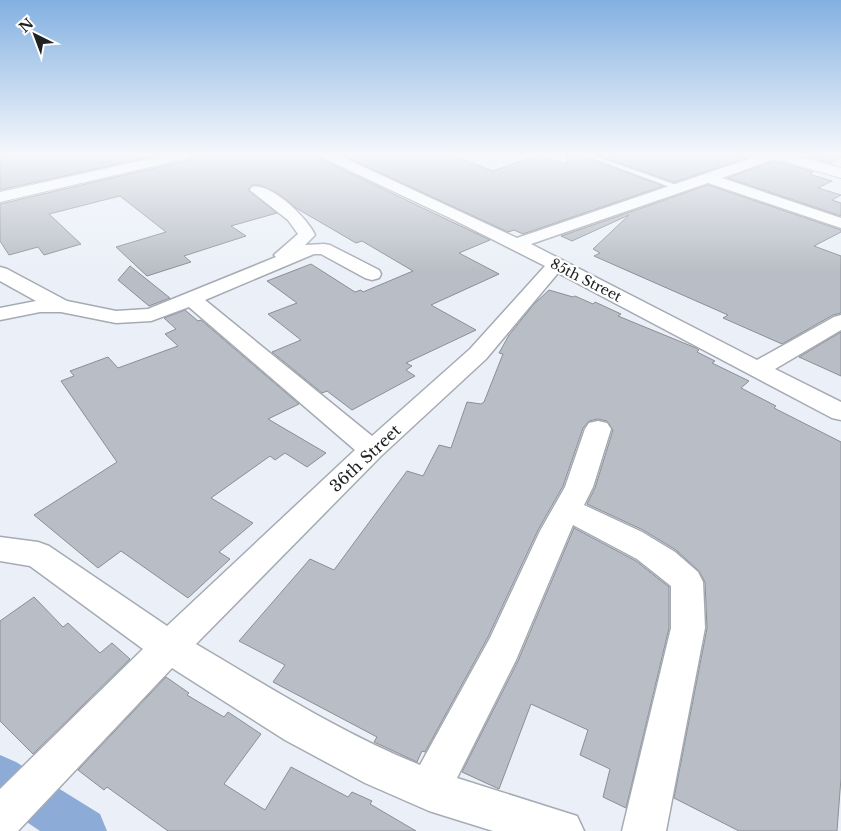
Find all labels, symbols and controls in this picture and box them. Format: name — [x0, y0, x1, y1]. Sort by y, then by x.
north arrow — [10, 10, 60, 60]
text: N — [15, 14, 37, 36]
street label: 85th Street — [547, 254, 625, 306]
street label: 36th Street — [325, 420, 405, 496]

